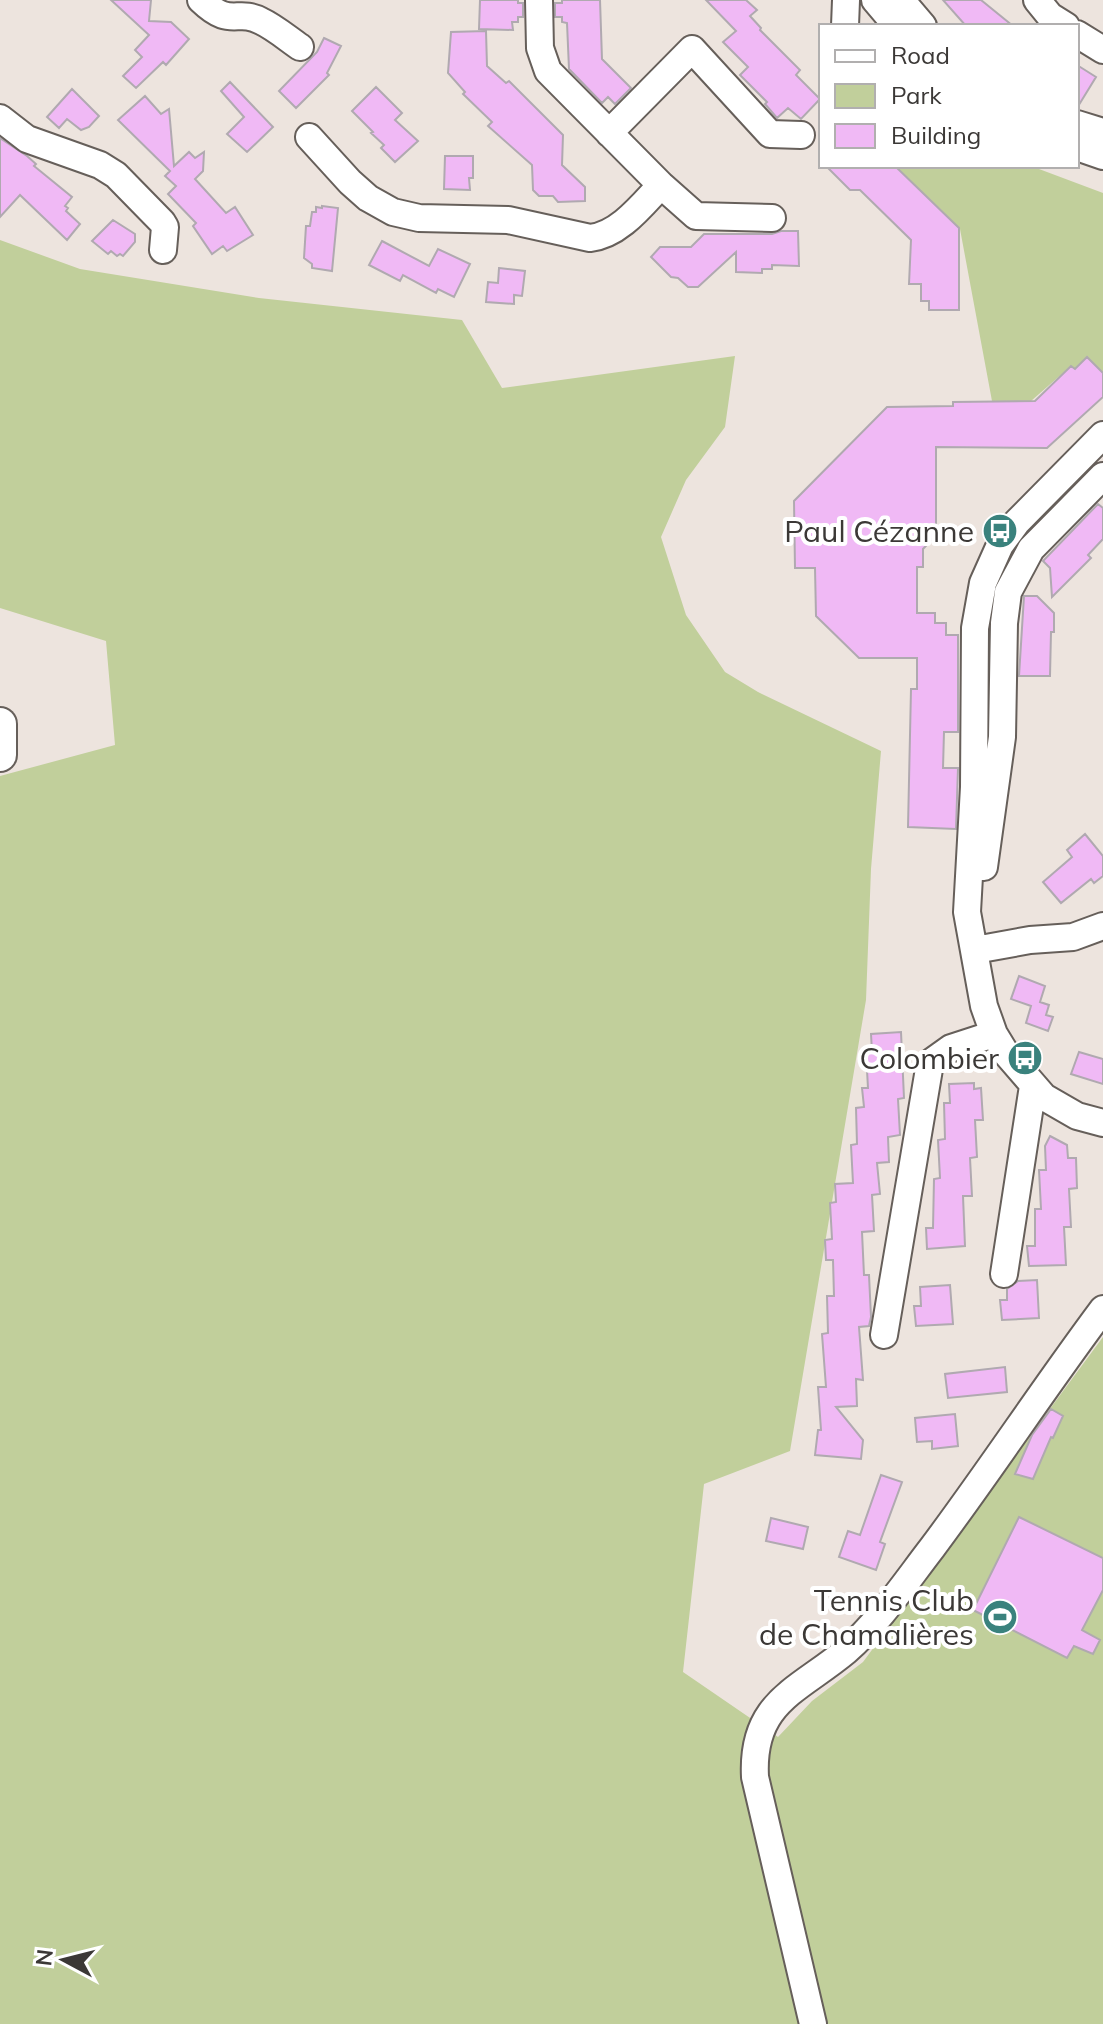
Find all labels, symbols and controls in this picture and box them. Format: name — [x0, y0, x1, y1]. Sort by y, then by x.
legend — [819, 24, 1079, 168]
text: Road — [891, 40, 950, 70]
text: Park — [891, 80, 942, 110]
text: Building — [891, 120, 981, 150]
place label: Paul Cézanne — [784, 512, 974, 550]
bus stop icon: Paul Cézanne — [981, 512, 1019, 550]
place label: Colombier — [859, 1039, 999, 1077]
bus stop icon: Colombier — [1006, 1039, 1044, 1077]
place label: Tennis Club de Chamalières — [759, 1581, 974, 1653]
sports icon: Tennis Club de Chamalières — [981, 1598, 1019, 1636]
north arrow — [24, 1920, 104, 2000]
text: N — [29, 1948, 59, 1968]

